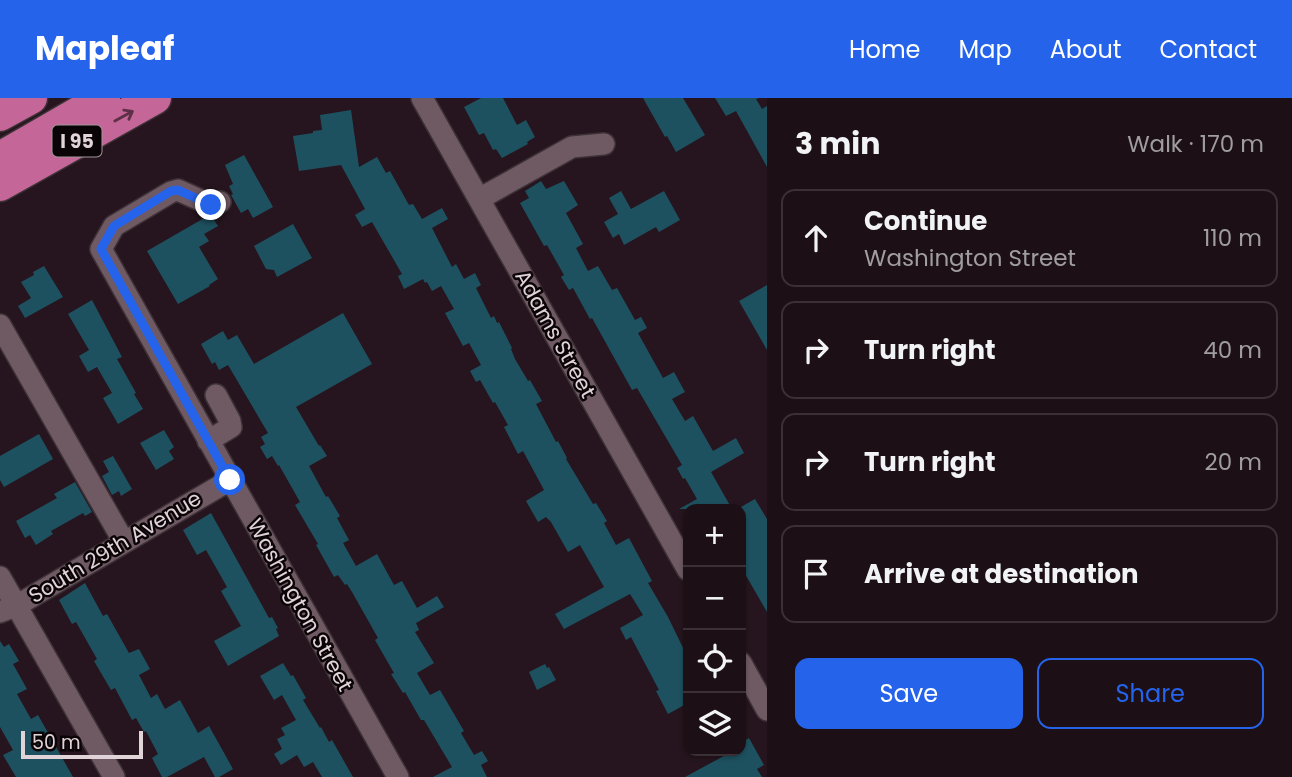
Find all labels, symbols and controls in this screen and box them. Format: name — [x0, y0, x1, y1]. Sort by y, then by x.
text: Mapleaf — [35, 25, 174, 72]
text: Home — [849, 33, 921, 66]
text: Map — [959, 33, 1012, 66]
text: About — [1050, 33, 1121, 66]
text: Contact — [1159, 33, 1257, 66]
one-way arrow — [113, 109, 133, 123]
text: 3 min — [795, 122, 880, 165]
road number: I 95 — [52, 126, 102, 156]
text: Walk · 170 m — [1127, 128, 1264, 160]
route end — [195, 189, 226, 220]
text: Continue — [864, 203, 987, 239]
icon: ahead — [797, 219, 835, 257]
text: 110 m — [1203, 222, 1262, 254]
text: Washington Street — [864, 242, 1076, 274]
street label: Adams Street — [508, 265, 603, 403]
icon: right — [797, 331, 835, 369]
text: Turn right — [864, 332, 996, 368]
text: 40 m — [1203, 334, 1262, 366]
icon: right — [797, 443, 835, 481]
text: Turn right — [864, 444, 996, 480]
text: 20 m — [1204, 446, 1262, 478]
route start — [214, 464, 245, 495]
street label: South 29th Avenue — [23, 483, 207, 610]
map controls — [683, 504, 746, 756]
button: + — [683, 504, 746, 567]
street label: Washington Street — [241, 513, 360, 696]
icon: arrive — [797, 555, 835, 593]
text: Arrive at destination — [864, 556, 1139, 592]
button: − — [683, 567, 746, 630]
button: locate — [683, 630, 746, 693]
button: Save — [795, 658, 1023, 729]
button: Share — [1037, 658, 1264, 729]
button: layers — [683, 693, 746, 756]
scale bar — [21, 728, 144, 760]
text: 50 m — [32, 729, 81, 756]

